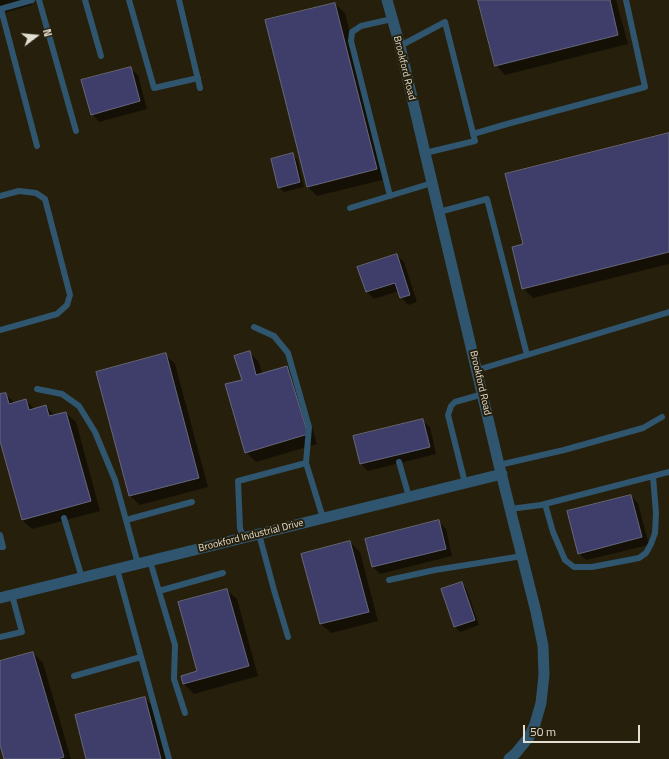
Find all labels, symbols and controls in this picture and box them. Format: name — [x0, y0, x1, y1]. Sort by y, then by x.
north arrow — [16, 16, 56, 56]
text: N — [39, 27, 56, 39]
street label: Brookford Road — [390, 35, 418, 101]
street label: Brookford Road — [467, 350, 493, 416]
street label: Brookford Industrial Drive — [197, 517, 305, 555]
scale bar — [525, 717, 642, 743]
text: 50 m — [530, 722, 556, 741]

